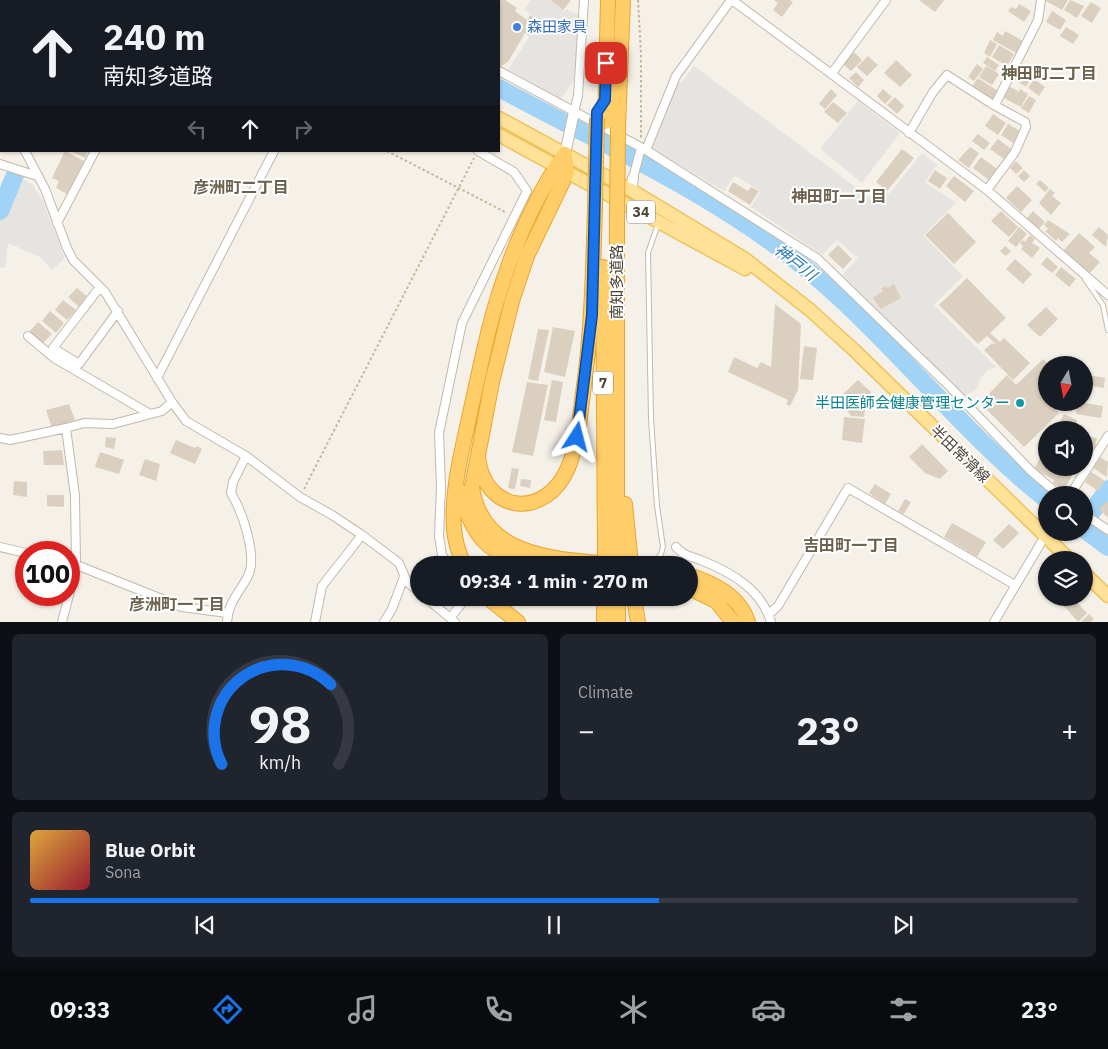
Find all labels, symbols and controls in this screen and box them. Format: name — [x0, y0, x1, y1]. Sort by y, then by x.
text: 240 m — [103, 14, 206, 60]
place label: 森田家具 — [527, 17, 587, 36]
icon: ahead — [20, 20, 85, 85]
marker: 森田家具 — [511, 21, 523, 33]
pin — [585, 42, 627, 84]
icon: arrive — [592, 49, 620, 77]
text: 南知多道路 — [103, 61, 213, 90]
district label: 神田町二丁目 — [1001, 63, 1097, 83]
icon: left — [183, 115, 211, 143]
icon: ahead — [236, 115, 264, 143]
icon: right — [289, 115, 317, 143]
district label: 彦洲町二丁目 — [193, 177, 289, 197]
district label: 神田町一丁目 — [791, 186, 887, 206]
road number: 34 — [627, 200, 655, 223]
water label: 神戸川 — [771, 239, 823, 286]
street label: 南知多道路 — [607, 244, 626, 320]
north arrow — [1038, 356, 1092, 411]
map controls — [1038, 356, 1093, 606]
road number: 7 — [593, 372, 613, 394]
place label: 半田医師会健康管理センター — [815, 393, 1010, 412]
marker: 半田医師会健康管理センター — [1014, 397, 1026, 409]
position arrow — [550, 410, 602, 462]
street label: 半田常滑線 — [927, 421, 994, 487]
button: sound — [1038, 421, 1093, 476]
button: search — [1038, 486, 1093, 541]
district label: 吉田町一丁目 — [803, 535, 899, 555]
speed limit sign: 100 — [15, 541, 80, 606]
button: layers — [1038, 551, 1093, 606]
text: 09:34 · 1 min · 270 m — [460, 569, 648, 593]
district label: 彦洲町一丁目 — [129, 594, 225, 614]
text: Climate — [578, 682, 633, 702]
text: 98 — [249, 690, 311, 757]
text: 23° — [796, 706, 860, 755]
text: − — [578, 712, 595, 749]
text: + — [1061, 712, 1078, 749]
text: km/h — [259, 751, 301, 774]
text: Blue Orbit — [105, 838, 195, 862]
text: Sona — [105, 862, 141, 882]
icon: previous — [191, 911, 219, 939]
icon: pause — [540, 911, 568, 939]
icon: next — [889, 911, 917, 939]
icon: directions — [210, 992, 245, 1027]
icon: music — [345, 992, 380, 1027]
icon: phone — [481, 992, 516, 1027]
icon: climate — [616, 992, 651, 1027]
icon: car — [751, 992, 786, 1027]
icon: filters — [886, 992, 921, 1027]
text: 09:33 — [50, 995, 110, 1024]
text: 23° — [1021, 995, 1058, 1024]

